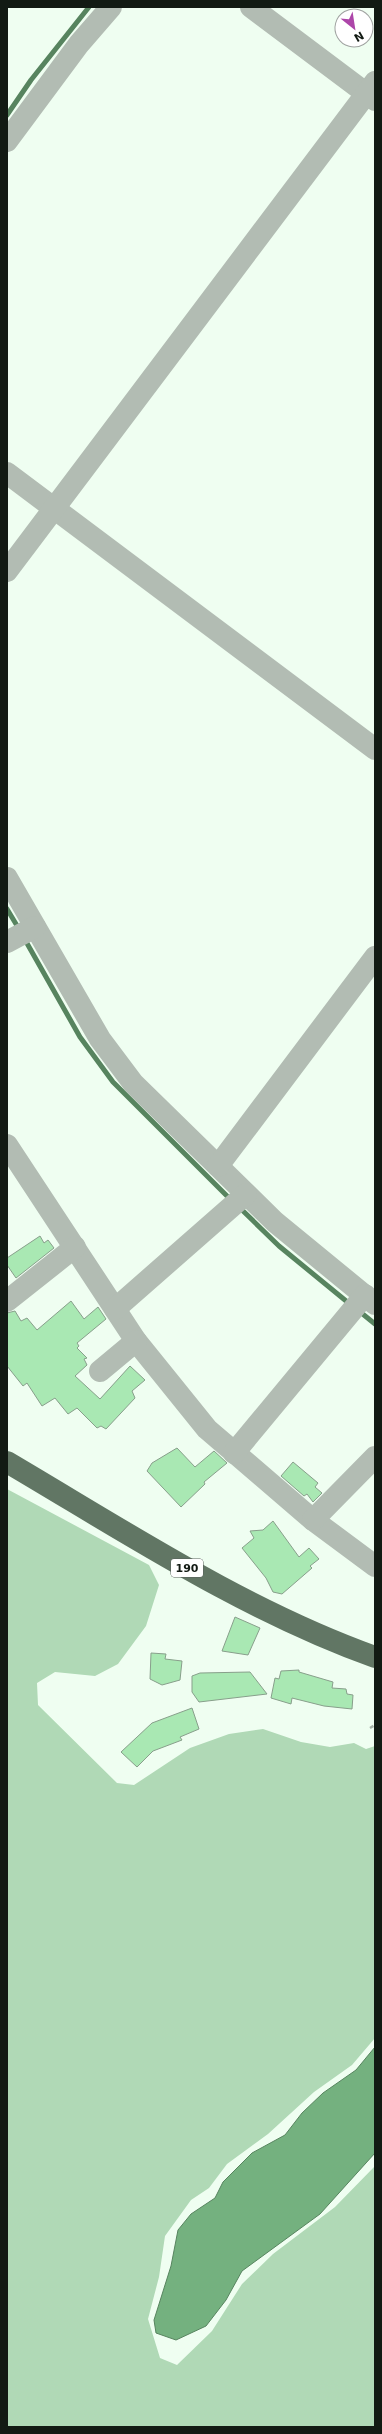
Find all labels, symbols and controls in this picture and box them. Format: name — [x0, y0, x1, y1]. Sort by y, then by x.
north arrow — [334, 8, 374, 48]
text: N — [352, 28, 366, 44]
road number: 190 — [171, 1559, 203, 1577]

